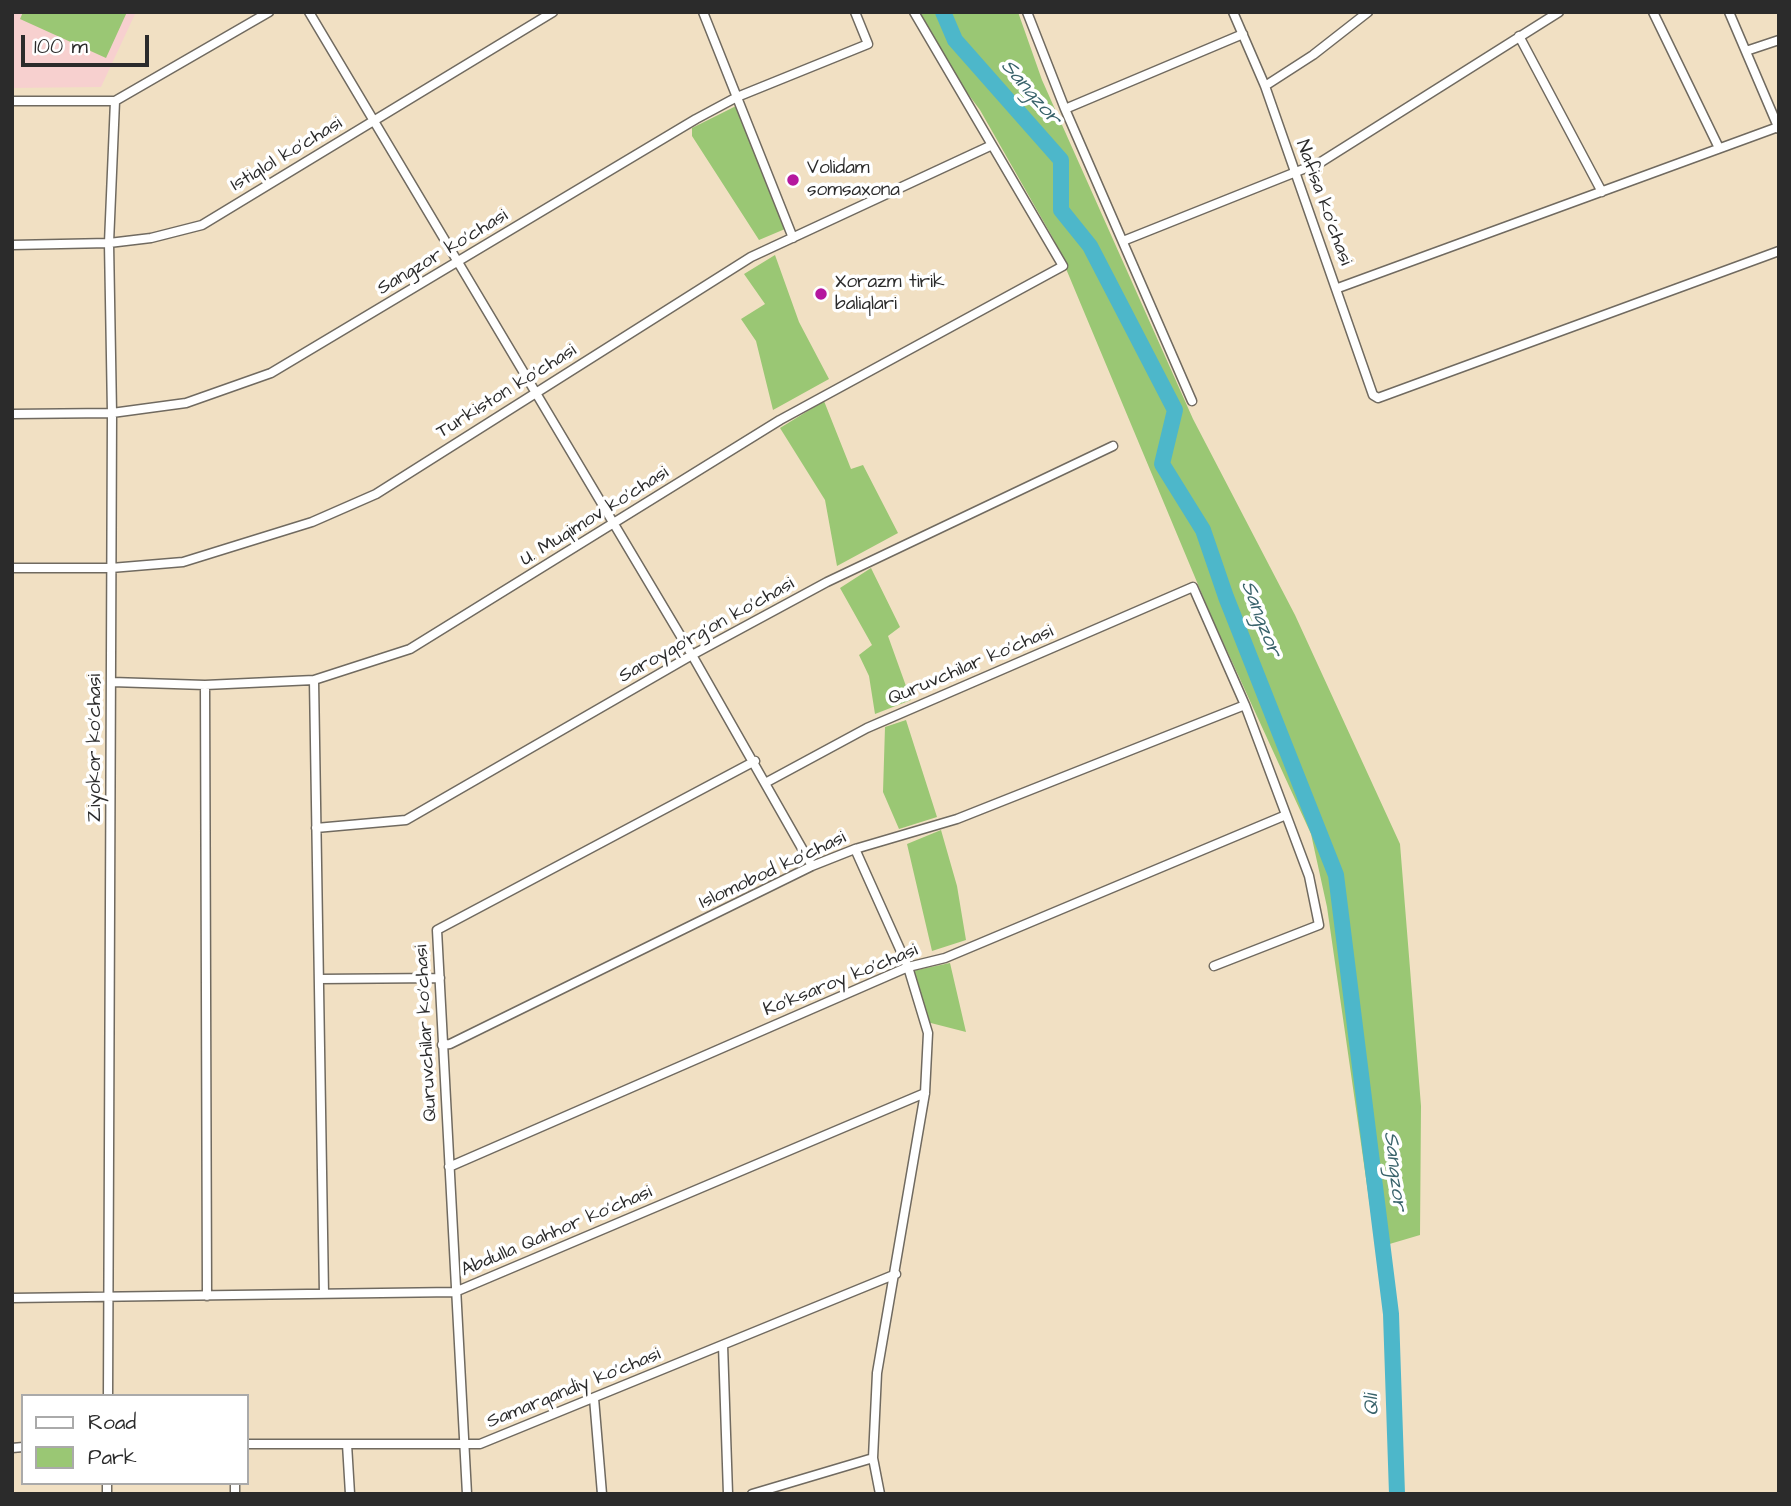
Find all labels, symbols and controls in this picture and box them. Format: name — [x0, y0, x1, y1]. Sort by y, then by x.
scale bar — [24, 21, 152, 65]
text: 100 m — [34, 32, 88, 61]
water label: Sangzor — [994, 55, 1066, 131]
street label: Istiqlol ko'chasi — [227, 113, 347, 197]
street label: Nafisa ko'chasi — [1290, 137, 1356, 269]
place label: Volidam somsaxona — [807, 158, 900, 202]
marker: Volidam somsaxona — [785, 172, 801, 188]
street label: Sangzor ko'chasi — [374, 205, 512, 301]
place label: Xorazm tirik baliqlari — [835, 272, 945, 316]
marker: Xorazm tirik baliqlari — [813, 286, 829, 302]
street label: Turkiston ko'chasi — [433, 340, 581, 444]
street label: U. Muqimov ko'chasi — [517, 462, 673, 572]
street label: Saroyqo'rg'on ko'chasi — [615, 573, 799, 689]
water label: Sangzor — [1234, 577, 1286, 661]
street label: Quruvchilar ko'chasi — [885, 621, 1057, 711]
street label: Ziyokor ko'chasi — [85, 674, 107, 822]
street label: Islomobod ko'chasi — [696, 827, 850, 915]
street label: Ko'ksaroy ko'chasi — [761, 940, 921, 1022]
street label: Quruvchilar ko'chasi — [411, 944, 443, 1122]
water label: Sangzor — [1377, 1130, 1411, 1212]
street label: Abdulla Qahhor ko'chasi — [458, 1181, 656, 1283]
street label: Samarqandiy ko'chasi — [484, 1344, 664, 1434]
legend — [21, 1394, 248, 1485]
water label: Qli — [1360, 1394, 1386, 1416]
text: Road — [88, 1408, 136, 1437]
text: Park — [88, 1443, 137, 1472]

